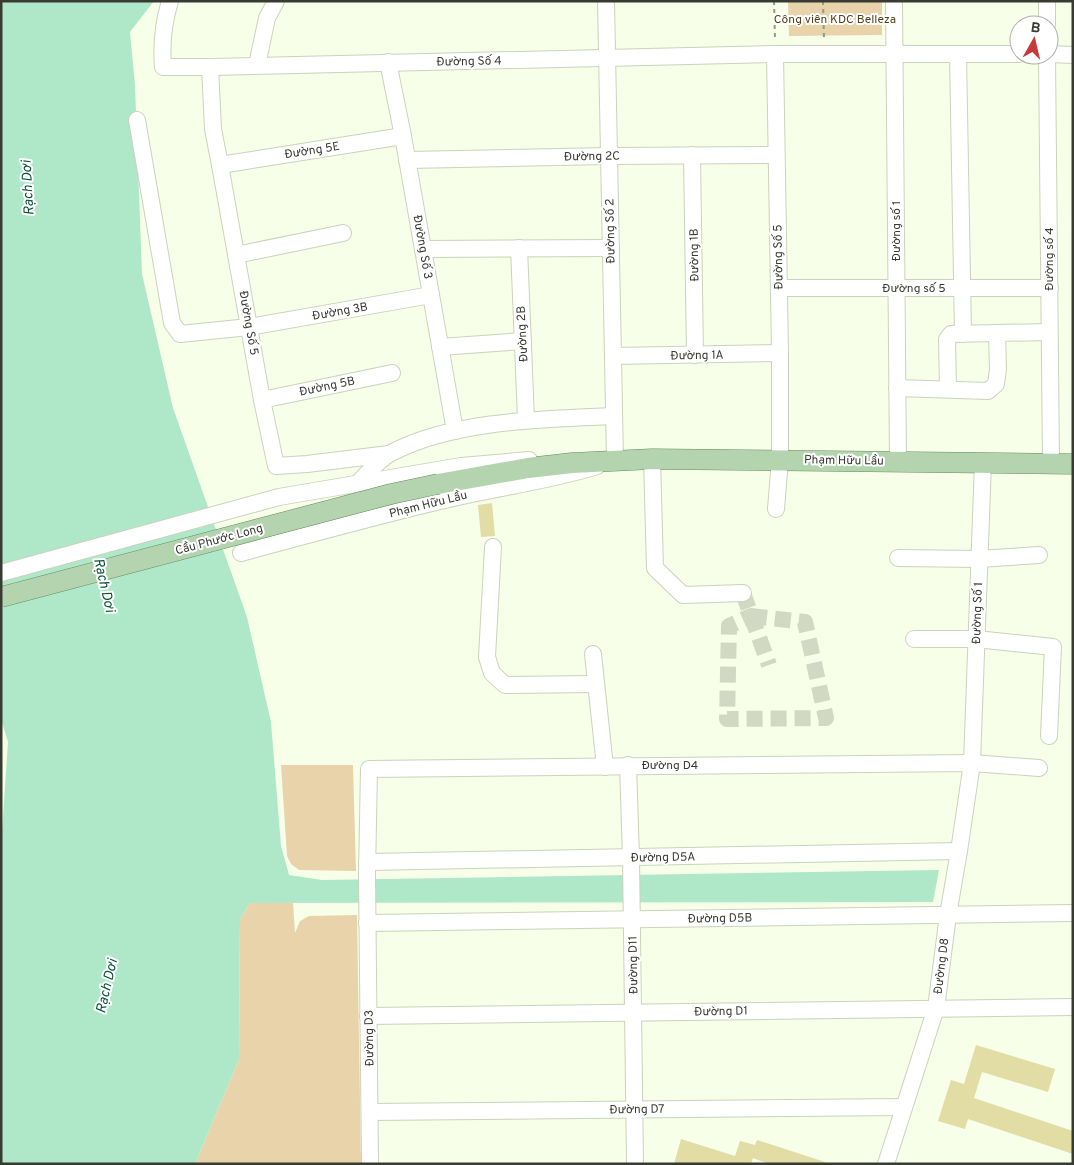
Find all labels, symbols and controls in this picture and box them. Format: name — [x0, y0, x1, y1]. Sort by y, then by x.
park label: Công viên KDC Belleza — [774, 12, 896, 28]
north arrow — [1009, 15, 1059, 65]
text: B — [1030, 20, 1042, 38]
street label: Đường Số 4 — [436, 53, 502, 71]
street label: Đường 5E — [283, 139, 341, 163]
street label: Đường 2C — [564, 149, 620, 165]
water label: Rạch Dơi — [18, 158, 38, 216]
street label: Đường Số 2 — [602, 198, 620, 264]
street label: Đường số 1 — [889, 201, 905, 261]
street label: Đường Số 3 — [408, 214, 436, 281]
street label: Đường Số 5 — [770, 224, 788, 290]
street label: Đường số 4 — [1042, 227, 1058, 291]
street label: Đường 1B — [687, 228, 703, 282]
street label: Đường số 5 — [882, 281, 946, 297]
street label: Đường Số 5 — [234, 290, 262, 357]
street label: Đường 3B — [311, 299, 369, 325]
street label: Đường 2B — [514, 305, 532, 362]
street label: Đường 1A — [670, 348, 724, 364]
street label: Đường 5B — [298, 373, 357, 401]
street label: Phạm Hữu Lầu — [804, 452, 884, 470]
street label: Phạm Hữu Lầu — [388, 488, 469, 522]
street label: Cầu Phước Long — [174, 521, 265, 559]
water label: Rạch Dơi — [89, 557, 118, 616]
street label: Đường Số 1 — [969, 582, 987, 644]
street label: Đường D4 — [642, 758, 698, 774]
street label: Đường D5A — [631, 849, 695, 867]
street label: Đường D5B — [688, 910, 753, 928]
street label: Đường D11 — [625, 936, 643, 994]
street label: Đường D8 — [931, 937, 953, 995]
water label: Rạch Dơi — [93, 956, 122, 1015]
street label: Đường D1 — [694, 1004, 748, 1020]
street label: Đường D3 — [362, 1010, 378, 1066]
street label: Đường D7 — [609, 1102, 665, 1118]

